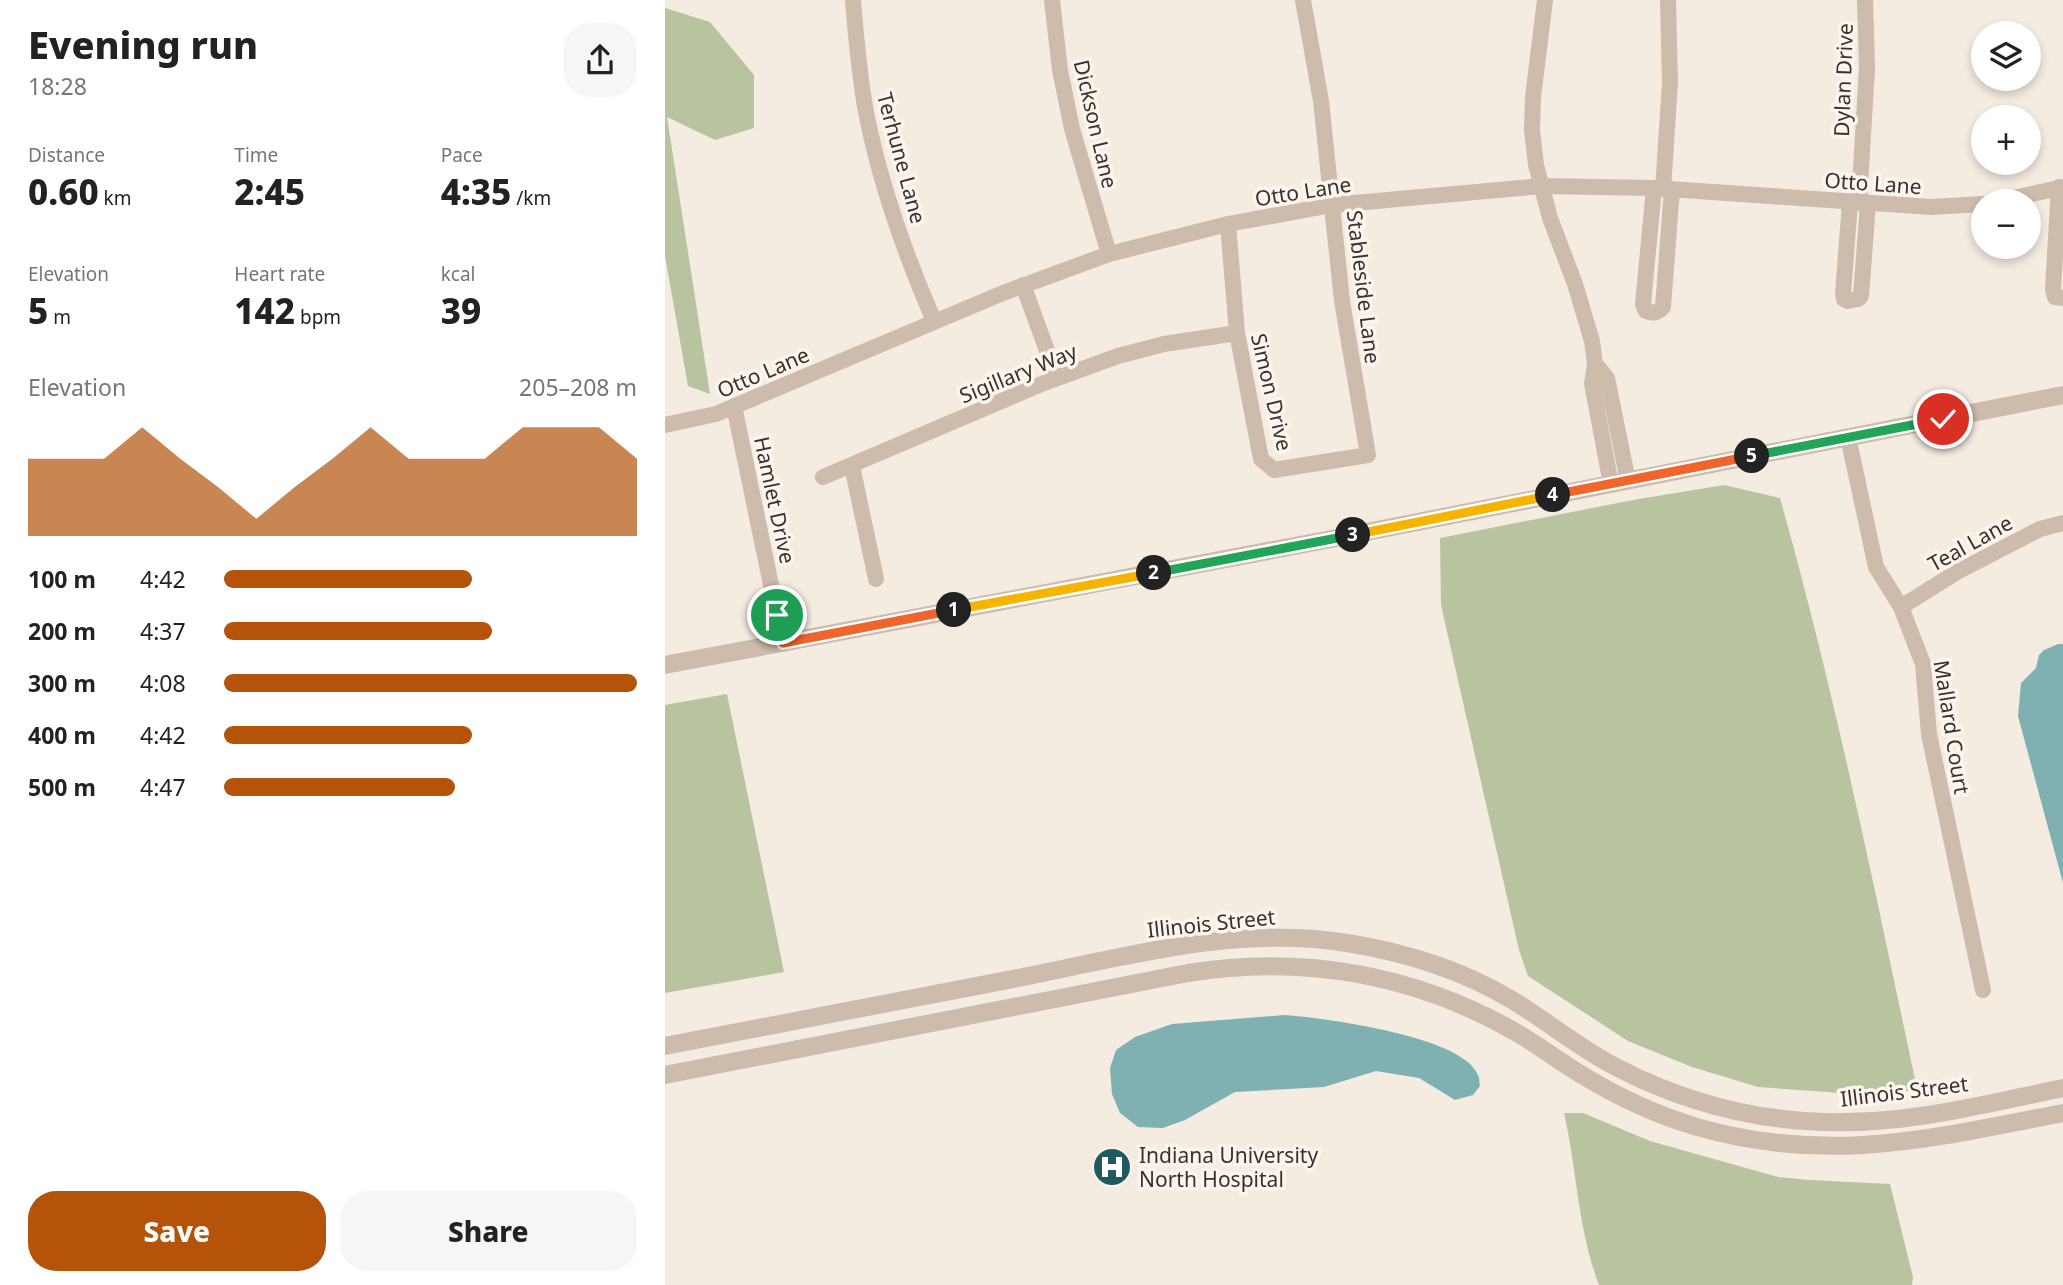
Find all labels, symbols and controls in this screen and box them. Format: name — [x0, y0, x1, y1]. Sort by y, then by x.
text: Evening run — [28, 18, 258, 70]
map controls — [1971, 21, 2041, 259]
button: layers — [1971, 21, 2041, 91]
button: share — [563, 23, 637, 97]
street label: Dylan Drive — [1827, 23, 1859, 137]
street label: Dickson Lane — [1068, 57, 1124, 191]
text: 18:28 — [28, 70, 87, 102]
street label: Terhune Lane — [871, 89, 933, 227]
button: + — [1971, 105, 2041, 175]
text: Distance — [28, 142, 105, 168]
text: Time — [234, 142, 278, 168]
text: Pace — [441, 142, 483, 168]
street label: Otto Lane — [1823, 166, 1923, 200]
text: 0.60 — [28, 168, 99, 215]
text: 2:45 — [234, 168, 305, 215]
text: 4:35 — [441, 168, 511, 215]
street label: Otto Lane — [1253, 170, 1353, 212]
text: km — [99, 185, 132, 211]
text: /km — [511, 185, 551, 211]
button: − — [1971, 189, 2041, 259]
street label: Stableside Lane — [1341, 209, 1387, 365]
text: Elevation — [28, 261, 109, 287]
text: Heart rate — [234, 261, 325, 287]
text: kcal — [441, 261, 475, 287]
text: 5 — [28, 287, 48, 334]
text: 142 — [234, 287, 295, 334]
text: 39 — [441, 287, 481, 334]
text: m — [48, 304, 71, 330]
text: bpm — [295, 304, 341, 330]
street label: Simon Drive — [1245, 331, 1299, 453]
street label: Sigillary Way — [955, 337, 1081, 409]
street label: Otto Lane — [713, 340, 813, 404]
text: Elevation — [28, 371, 126, 403]
text: 205–208 m — [519, 371, 637, 403]
pin — [1913, 389, 1973, 449]
icon: check — [1924, 400, 1962, 438]
street label: Hamlet Drive — [748, 434, 802, 566]
pin: 5 — [1735, 438, 1769, 474]
text: 5 — [1746, 442, 1757, 468]
pin: 4 — [1535, 477, 1571, 512]
text: 4 — [1547, 481, 1558, 507]
street label: Teal Lane — [1923, 508, 2017, 578]
pin: 3 — [1335, 518, 1371, 552]
text: 3 — [1347, 521, 1358, 547]
pin: 2 — [1137, 556, 1171, 590]
text: 2 — [1148, 559, 1159, 585]
text: 100 m — [28, 563, 96, 595]
text: 4:42 — [140, 563, 186, 595]
pin — [747, 585, 807, 645]
pin: 1 — [937, 592, 971, 628]
icon: arrive — [758, 596, 796, 634]
text: 1 — [948, 596, 959, 622]
text: 200 m — [28, 615, 96, 647]
text: 4:37 — [140, 615, 186, 647]
street label: Mallard Court — [1928, 658, 1976, 796]
text: 300 m — [28, 667, 96, 699]
text: 4:08 — [140, 667, 186, 699]
text: 400 m — [28, 719, 96, 751]
text: 4:42 — [140, 719, 186, 751]
text: 500 m — [28, 771, 96, 803]
text: 4:47 — [140, 771, 186, 803]
street label: Illinois Street — [1146, 902, 1277, 944]
street label: Illinois Street — [1838, 1069, 1970, 1113]
place label: Indiana University North Hospital — [1139, 1141, 1318, 1193]
hospital icon: Indiana University North Hospital — [1091, 1146, 1133, 1188]
button: Save — [28, 1191, 326, 1271]
button: Share — [340, 1191, 637, 1271]

